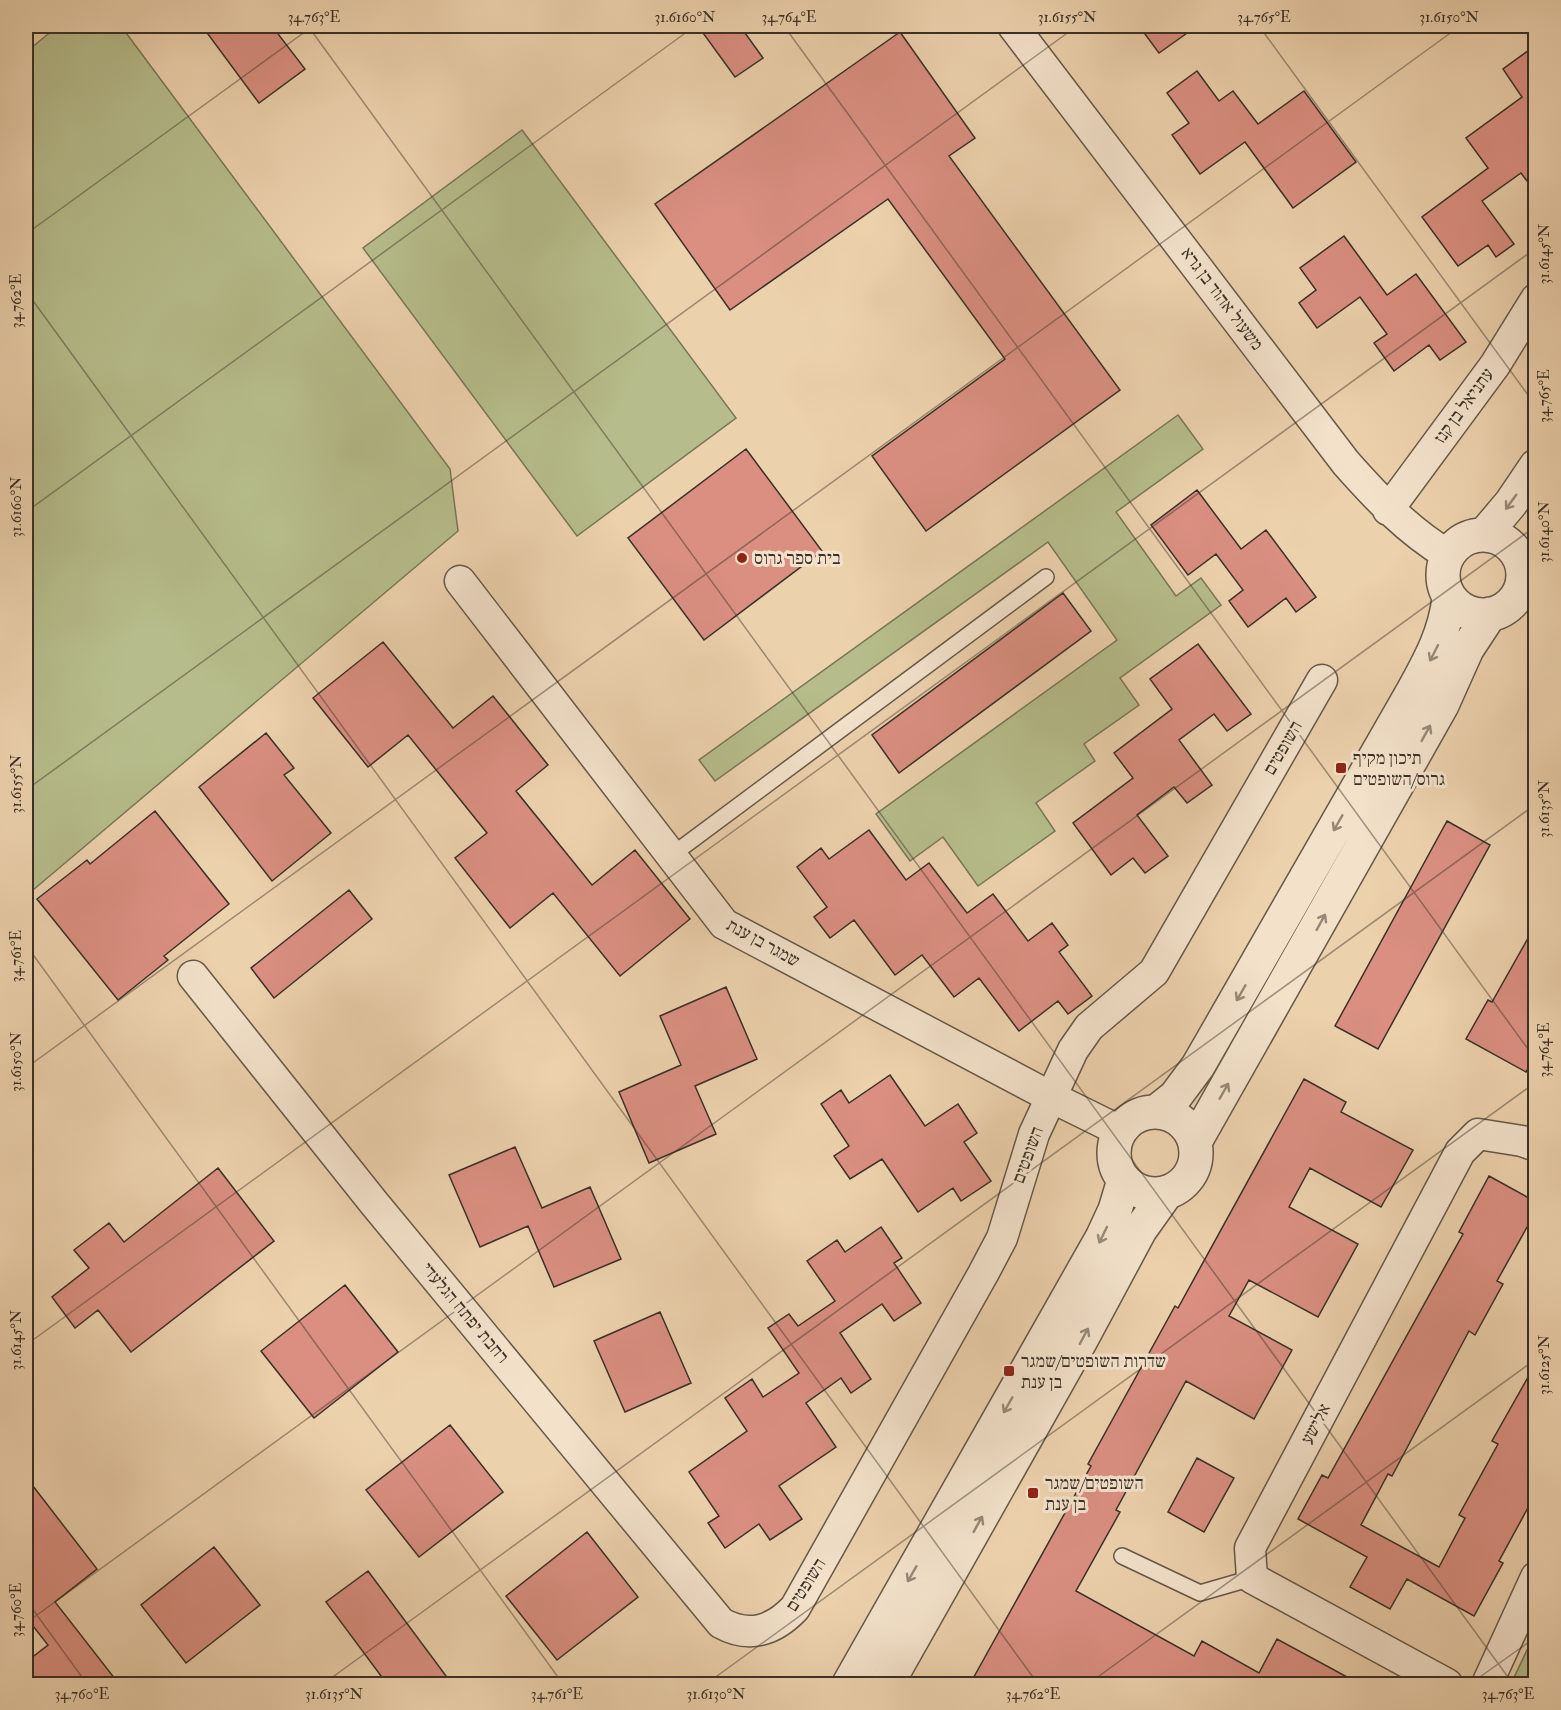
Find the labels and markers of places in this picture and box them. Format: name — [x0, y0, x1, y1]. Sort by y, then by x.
place label: בית ספר גרוס — [754, 547, 841, 570]
marker: בית ספר גרוס — [735, 551, 749, 565]
place label: תיכון מקיף גרוס/השופטים — [1353, 747, 1445, 791]
marker: תיכון מקיף גרוס/השופטים — [1334, 761, 1348, 775]
place label: שדרות השופטים/שמגר בן ענת — [1021, 1350, 1166, 1394]
marker: שדרות השופטים/שמגר בן ענת — [1002, 1364, 1016, 1378]
place label: השופטים/שמגר בן ענת — [1045, 1472, 1144, 1516]
marker: השופטים/שמגר בן ענת — [1026, 1486, 1040, 1500]

